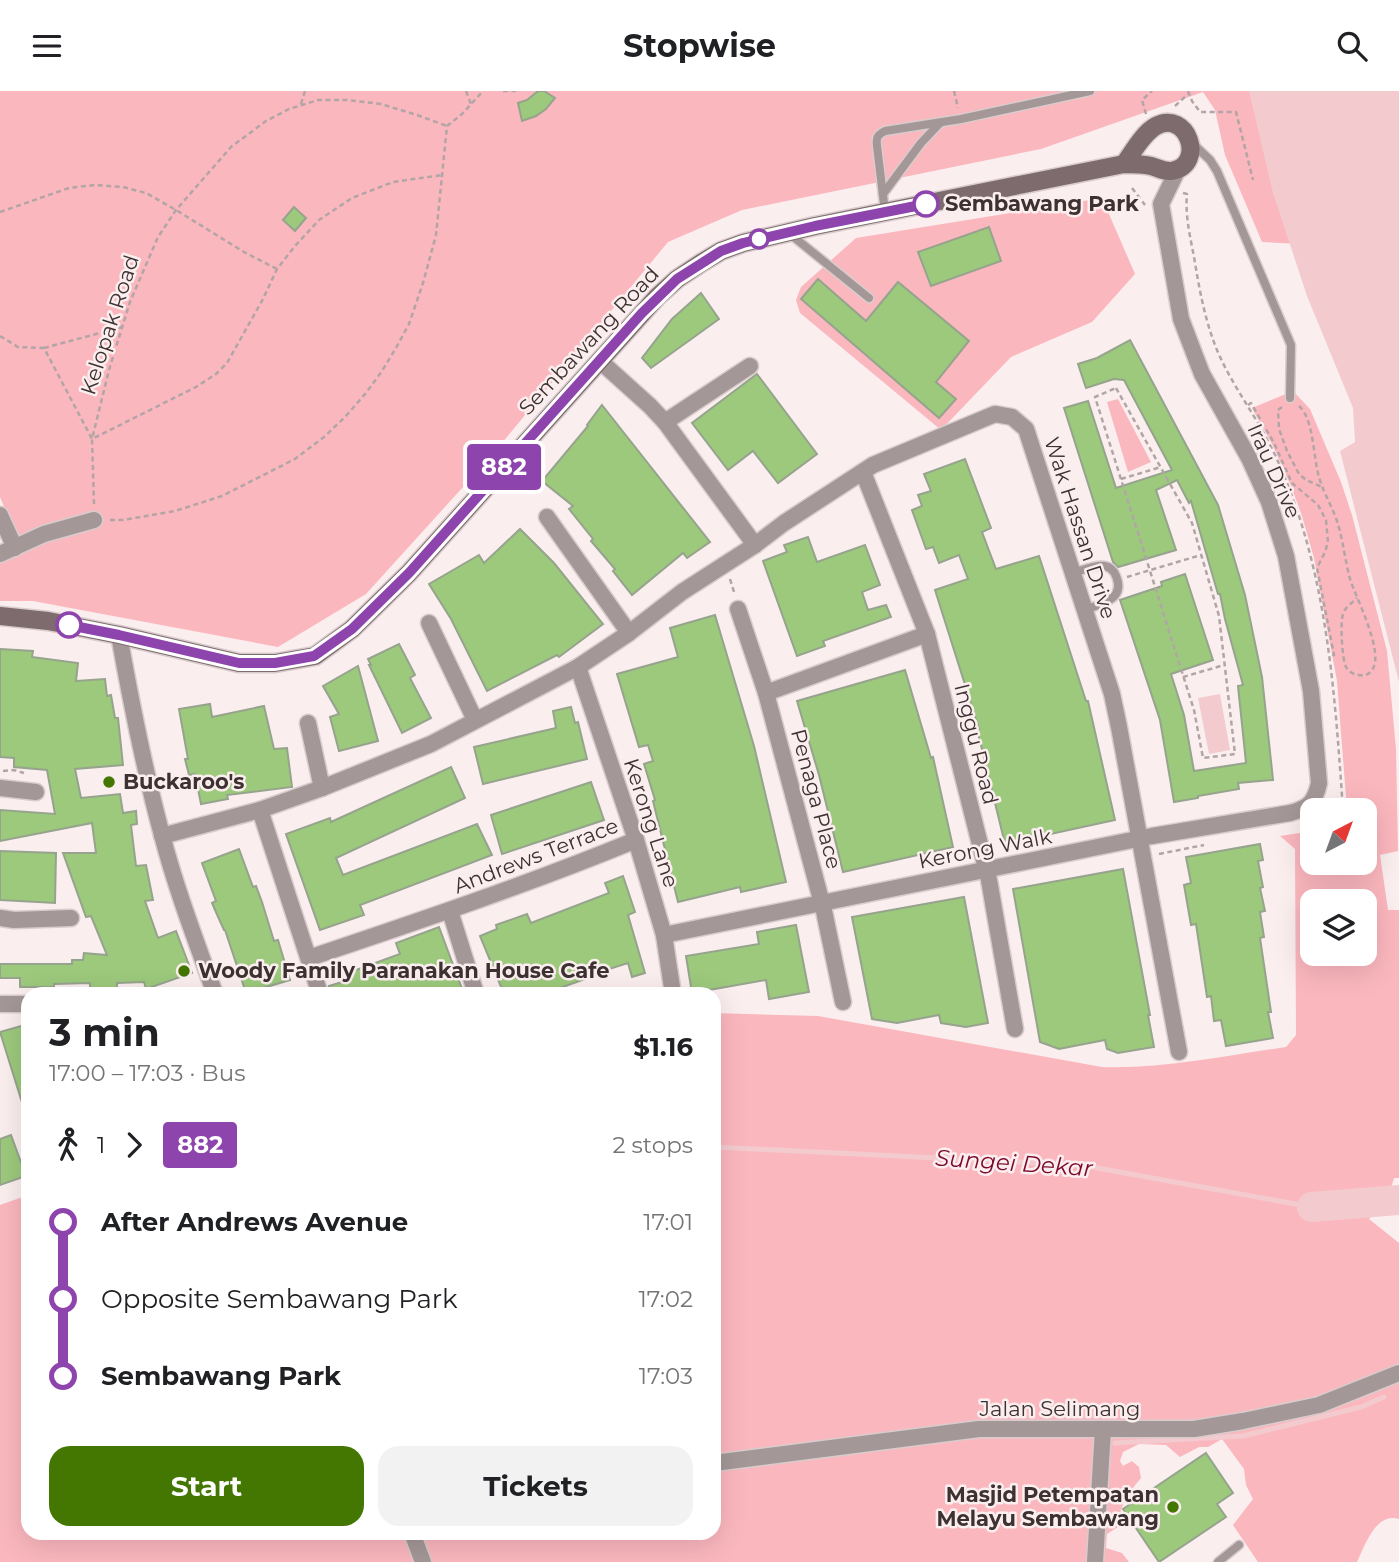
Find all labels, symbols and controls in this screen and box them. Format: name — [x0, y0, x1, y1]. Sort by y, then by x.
text: Stopwise — [623, 26, 776, 65]
icon: menu — [28, 27, 66, 65]
icon: search — [1333, 27, 1371, 65]
marker: Sembawang Park — [913, 191, 939, 217]
place label: Sembawang Park — [945, 191, 1139, 216]
unlabelled marker — [749, 229, 769, 249]
street label: Kelopak Road — [75, 252, 144, 398]
street label: Sembawang Road — [513, 261, 664, 420]
street label: Irau Drive — [1243, 420, 1306, 522]
street label: Wak Hassan Drive — [1039, 434, 1122, 622]
line badge: 882 — [464, 444, 544, 490]
text: 882 — [481, 452, 527, 481]
unlabelled marker — [56, 612, 82, 638]
street label: Inggu Road — [949, 681, 1004, 807]
street label: Penaga Place — [786, 726, 847, 872]
street label: Kerong Lane — [619, 755, 684, 891]
place label: Buckaroo's — [123, 769, 244, 794]
marker: Buckaroo's — [101, 774, 117, 790]
north arrow — [1300, 798, 1377, 875]
map controls — [1300, 798, 1377, 966]
street label: Andrews Terrace — [450, 813, 622, 898]
street label: Kerong Walk — [916, 823, 1054, 874]
button: layers — [1300, 889, 1377, 966]
place label: Woody Family Paranakan House Cafe — [198, 958, 610, 983]
marker: Woody Family Paranakan House Cafe — [176, 963, 192, 979]
text: 3 min — [49, 1009, 160, 1056]
text: $1.16 — [633, 1031, 693, 1063]
text: 17:00 – 17:03 · Bus — [49, 1059, 245, 1087]
icon: walk — [49, 1126, 87, 1164]
icon: forward — [115, 1126, 153, 1164]
text: 882 — [177, 1130, 223, 1159]
text: 1 — [97, 1131, 105, 1159]
text: 2 stops — [613, 1131, 693, 1159]
water label: Sungei Dekar — [934, 1144, 1094, 1183]
text: After Andrews Avenue — [101, 1206, 408, 1238]
text: 17:01 — [643, 1208, 693, 1236]
text: Opposite Sembawang Park — [101, 1283, 458, 1315]
text: 17:02 — [638, 1285, 693, 1313]
text: Sembawang Park — [101, 1360, 341, 1392]
text: 17:03 — [639, 1362, 693, 1390]
street label: Jalan Selimang — [979, 1396, 1140, 1421]
button: Start — [49, 1446, 364, 1526]
button: Tickets — [378, 1446, 693, 1526]
place label: Masjid Petempatan Melayu Sembawang — [936, 1482, 1159, 1531]
marker: Masjid Petempatan Melayu Sembawang — [1165, 1499, 1181, 1515]

